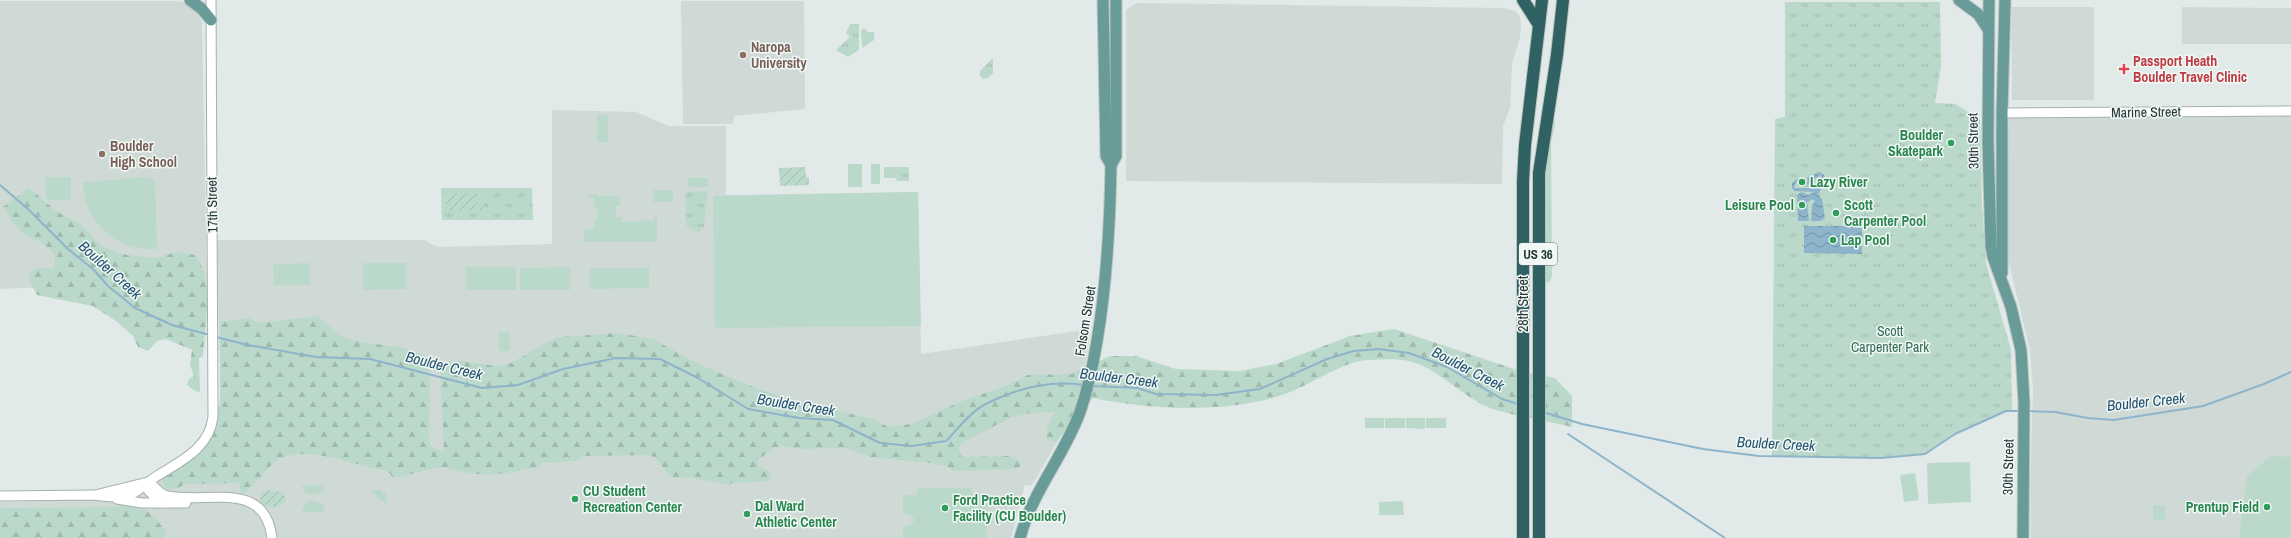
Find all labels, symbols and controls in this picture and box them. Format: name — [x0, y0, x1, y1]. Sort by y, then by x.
place label: Naropa University — [751, 38, 807, 72]
marker: Naropa University — [738, 50, 748, 60]
place label: Passport Heath Boulder Travel Clinic — [2133, 52, 2247, 86]
marker: Passport Heath Boulder Travel Clinic — [2118, 63, 2130, 75]
street label: Marine Street — [2111, 102, 2181, 122]
street label: 30th Street — [1964, 113, 1982, 169]
place label: Boulder Skatepark — [1888, 126, 1944, 160]
place label: Boulder High School — [110, 137, 177, 171]
marker: Boulder Skatepark — [1946, 138, 1956, 148]
marker: Boulder High School — [97, 149, 107, 159]
place label: Lazy River — [1810, 173, 1868, 191]
street label: 17th Street — [203, 177, 221, 233]
marker: Lazy River — [1797, 177, 1807, 187]
place label: Leisure Pool — [1725, 196, 1794, 214]
place label: Scott Carpenter Pool — [1844, 196, 1926, 230]
marker: Leisure Pool — [1797, 200, 1807, 210]
marker: Scott Carpenter Pool — [1831, 208, 1841, 218]
place label: Lap Pool — [1841, 231, 1889, 249]
marker: Lap Pool — [1828, 235, 1838, 245]
water label: Boulder Creek — [74, 236, 147, 304]
road number: US 36 — [1519, 243, 1557, 265]
street label: 28th Street — [1514, 276, 1532, 332]
street label: Folsom Street — [1071, 285, 1099, 357]
park label: Scott Carpenter Park — [1851, 322, 1929, 356]
water label: Boulder Creek — [1428, 341, 1509, 396]
water label: Boulder Creek — [403, 346, 486, 385]
water label: Boulder Creek — [1079, 362, 1160, 393]
water label: Boulder Creek — [2106, 387, 2187, 416]
water label: Boulder Creek — [756, 388, 837, 421]
water label: Boulder Creek — [1736, 431, 1817, 456]
street label: 30th Street — [1999, 439, 2017, 495]
place label: CU Student Recreation Center — [583, 482, 682, 516]
place label: Ford Practice Facility (CU Boulder) — [953, 491, 1066, 525]
marker: CU Student Recreation Center — [570, 494, 580, 504]
place label: Dal Ward Athletic Center — [755, 497, 837, 531]
place label: Prentup Field — [2186, 498, 2259, 516]
marker: Prentup Field — [2262, 502, 2272, 512]
marker: Ford Practice Facility (CU Boulder) — [940, 503, 950, 513]
marker: Dal Ward Athletic Center — [742, 509, 752, 519]

